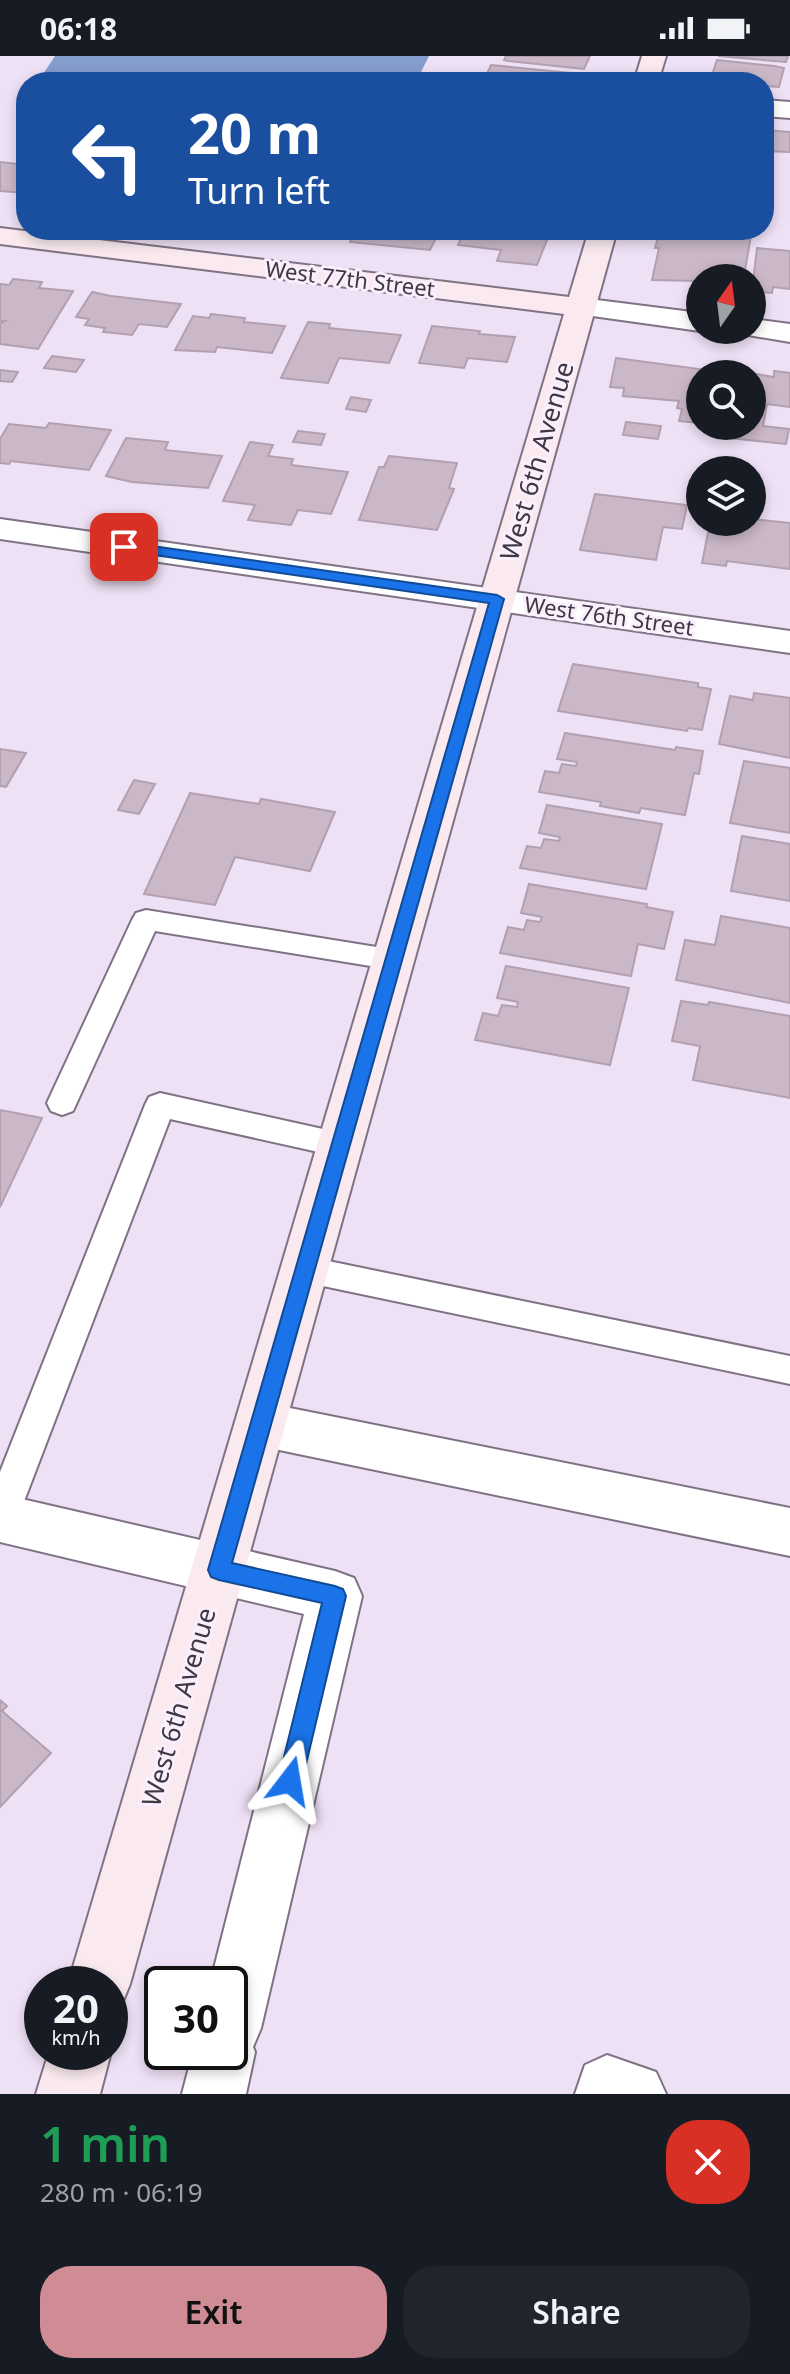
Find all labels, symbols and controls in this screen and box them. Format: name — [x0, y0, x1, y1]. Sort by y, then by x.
text: 06:18 — [40, 8, 117, 49]
text: 20 m — [188, 94, 321, 170]
icon: left — [56, 104, 160, 208]
text: Turn left — [188, 166, 330, 215]
street label: West 77th Street — [264, 253, 437, 303]
north arrow — [686, 264, 766, 344]
map controls — [686, 264, 766, 536]
street label: West 6th Avenue — [490, 357, 582, 564]
button: search — [686, 360, 766, 440]
button: layers — [686, 456, 766, 536]
pin — [90, 513, 158, 581]
icon: arrive — [102, 525, 146, 569]
street label: West 76th Street — [523, 588, 696, 642]
street label: West 6th Avenue — [132, 1603, 224, 1810]
position arrow — [248, 1739, 332, 1823]
speed limit sign: 30 — [144, 1966, 248, 2070]
text: 20 — [53, 1980, 99, 2035]
text: km/h — [51, 2024, 101, 2051]
text: 1 min — [40, 2111, 170, 2176]
button: close — [666, 2120, 750, 2204]
text: 280 m · 06:19 — [40, 2174, 203, 2210]
button: Exit — [40, 2266, 387, 2358]
button: Share — [403, 2266, 750, 2358]

